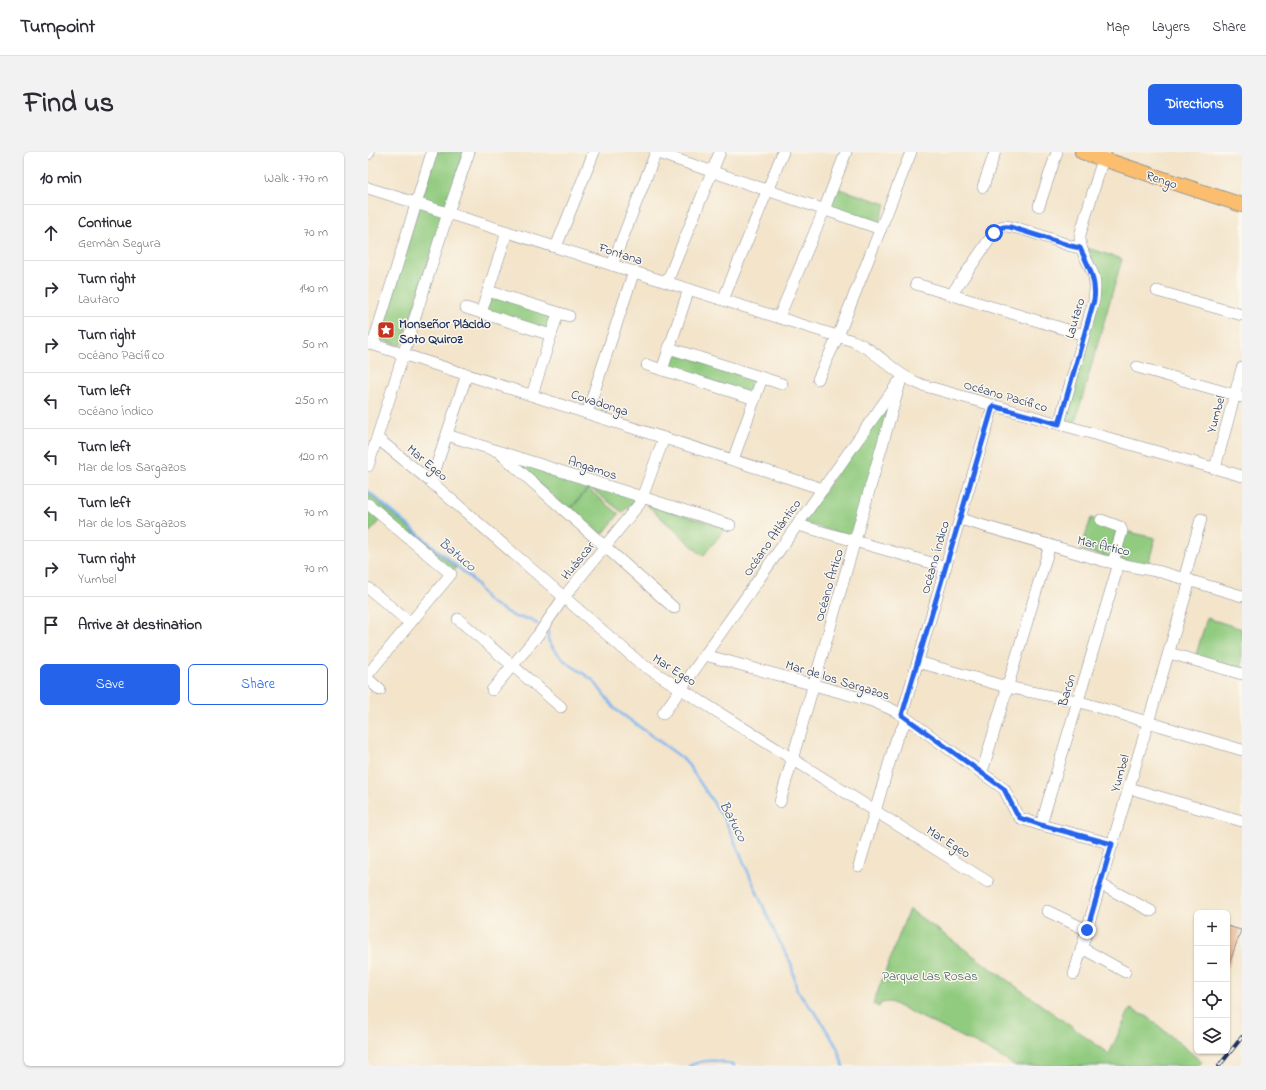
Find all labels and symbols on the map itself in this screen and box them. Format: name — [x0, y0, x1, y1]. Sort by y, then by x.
street label: Rengo — [1143, 166, 1180, 195]
route start — [985, 224, 1003, 242]
street label: Fontana — [595, 238, 645, 270]
street label: Lautaro — [1061, 296, 1090, 341]
place label: Monseñor Plácido Soto Quiroz — [399, 315, 491, 349]
place icon: Monseñor Plácido Soto Quiroz — [376, 320, 396, 340]
street label: Océano Pacífico — [961, 375, 1050, 418]
street label: Covadonga — [568, 385, 631, 423]
street label: Yumbel — [1202, 393, 1231, 435]
street label: Mar Egeo — [402, 440, 452, 487]
street label: Angamos — [565, 452, 620, 486]
street label: Océano Atlántico — [739, 495, 806, 580]
street label: Océano Índico — [916, 518, 955, 596]
street label: Mar Ártico — [1075, 531, 1132, 562]
water label: Batuco — [434, 533, 481, 578]
street label: Huáscar — [557, 537, 600, 584]
street label: Océano Ártico — [810, 547, 849, 624]
street label: Mar Egeo — [648, 649, 700, 692]
street label: Mar de los Sargazos — [783, 655, 893, 706]
street label: Barón — [1053, 672, 1081, 710]
street label: Yumbel — [1106, 752, 1135, 794]
water label: Batuco — [713, 798, 752, 846]
street label: Mar Egeo — [922, 821, 974, 864]
route end — [1078, 921, 1096, 939]
park label: Parque Las Rosas — [882, 967, 978, 986]

